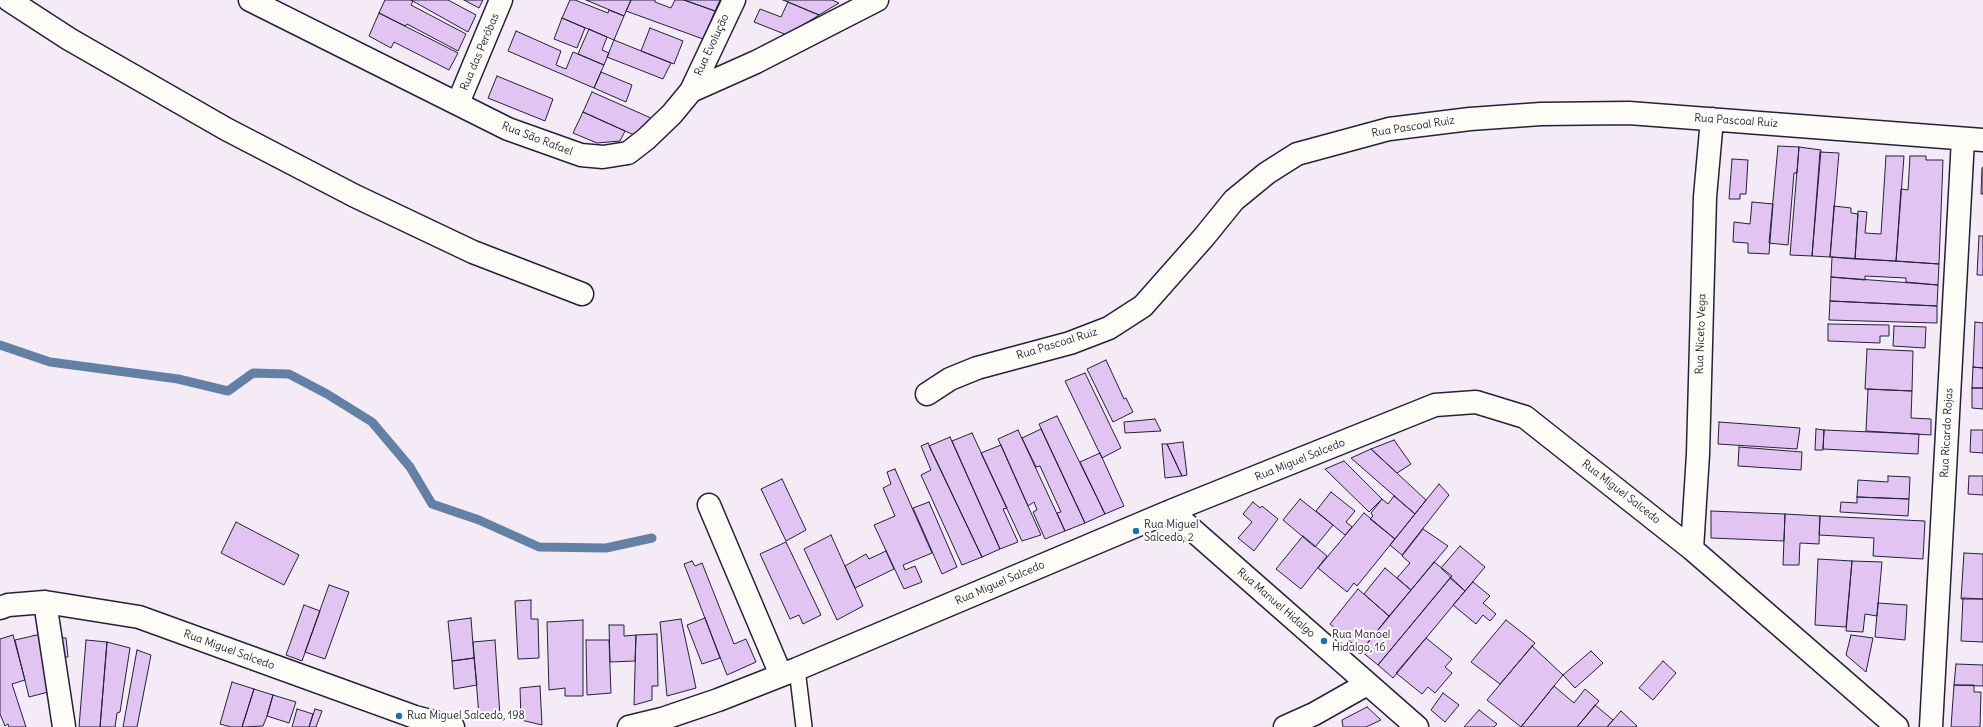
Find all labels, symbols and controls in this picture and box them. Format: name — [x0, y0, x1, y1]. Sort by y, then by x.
street label: Rua das Peróbas — [458, 11, 502, 93]
street label: Rua Evolução — [692, 12, 732, 78]
street label: Rua Pascoal Ruiz — [1694, 111, 1778, 131]
street label: Rua Pascoal Ruiz — [1371, 114, 1455, 140]
street label: Rua São Rafael — [500, 119, 574, 159]
street label: Rua Niceto Vega — [1693, 293, 1709, 375]
street label: Rua Pascoal Ruiz — [1015, 325, 1099, 363]
street label: Rua Ricardo Rojas — [1938, 388, 1956, 478]
street label: Rua Miguel Salcedo — [1253, 436, 1347, 484]
street label: Rua Miguel Salcedo — [1579, 457, 1663, 527]
place label: Rua Miguel Salcedo, 2 — [1144, 518, 1198, 544]
marker: Rua Miguel Salcedo, 2 — [1131, 526, 1141, 536]
street label: Rua Miguel Salcedo — [953, 558, 1047, 608]
street label: Rua Manuel Hidalgo — [1234, 566, 1318, 640]
street label: Rua Miguel Salcedo — [182, 627, 276, 673]
place label: Rua Manoel Hidalgo, 16 — [1332, 628, 1390, 654]
marker: Rua Manoel Hidalgo, 16 — [1319, 636, 1329, 646]
place label: Rua Miguel Salcedo, 198 — [407, 709, 525, 723]
marker: Rua Miguel Salcedo, 198 — [394, 711, 404, 721]

